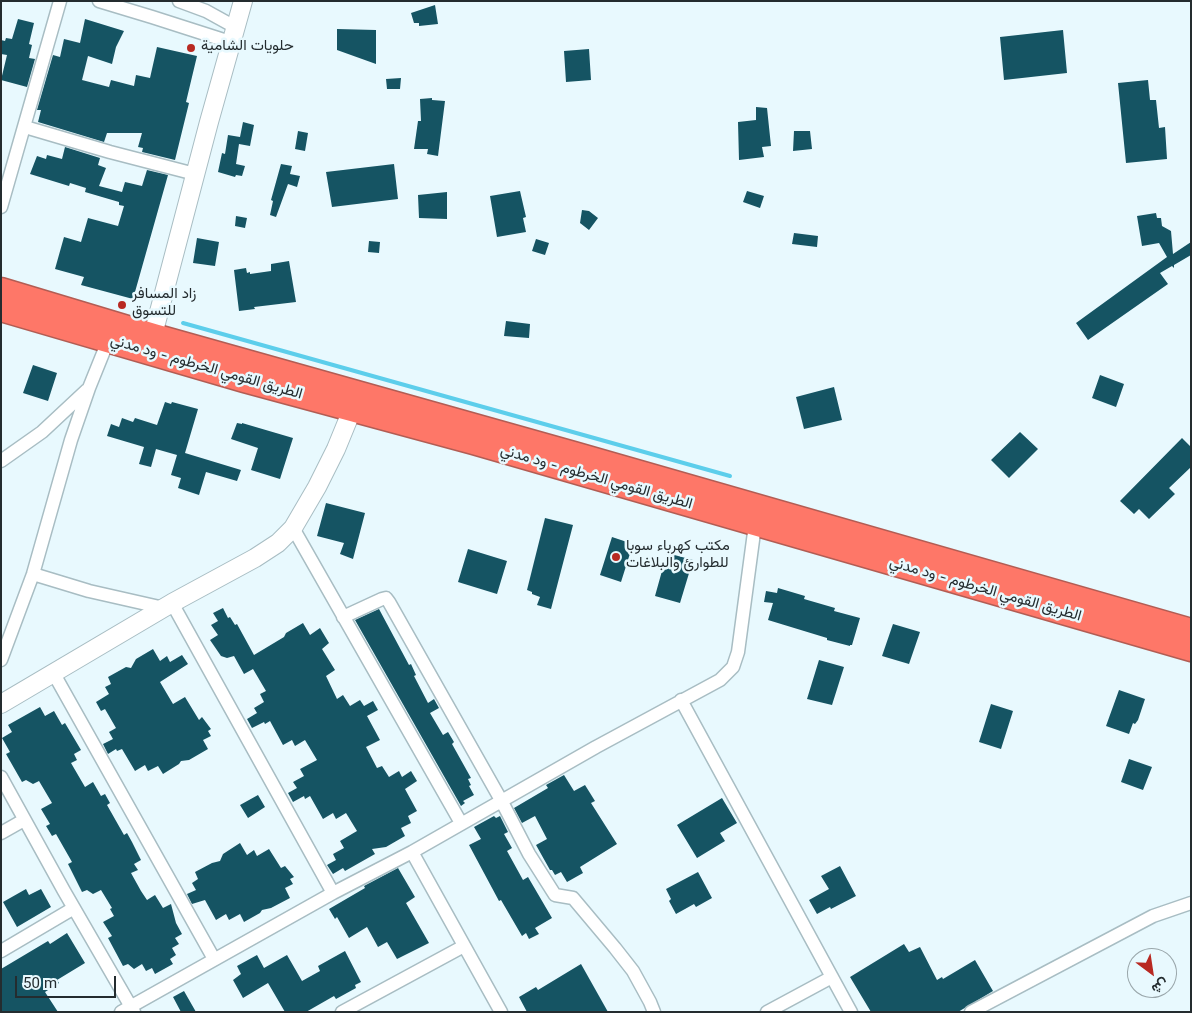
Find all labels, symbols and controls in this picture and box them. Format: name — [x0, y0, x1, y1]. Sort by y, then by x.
place label: حلويات الشامية — [201, 39, 294, 57]
marker: حلويات الشامية — [185, 42, 197, 54]
place label: زاد المسافر للتسوق — [132, 287, 196, 322]
marker: زاد المسافر للتسوق — [116, 299, 128, 311]
street label: الطريق القومي الخرطوم - ود مدني — [108, 333, 304, 405]
street label: الطريق القومي الخرطوم - ود مدني — [498, 443, 694, 515]
place label: مكتب كهرباء سوبا للطوارئ والبلاغات — [626, 539, 730, 574]
marker: مكتب كهرباء سوبا للطوارئ والبلاغات — [610, 551, 622, 563]
street label: الطريق القومي الخرطوم - ود مدني — [887, 555, 1083, 627]
north arrow — [1127, 948, 1177, 998]
scale bar — [18, 966, 119, 998]
text: ش — [1146, 971, 1172, 999]
text: 50 m — [23, 973, 57, 996]

